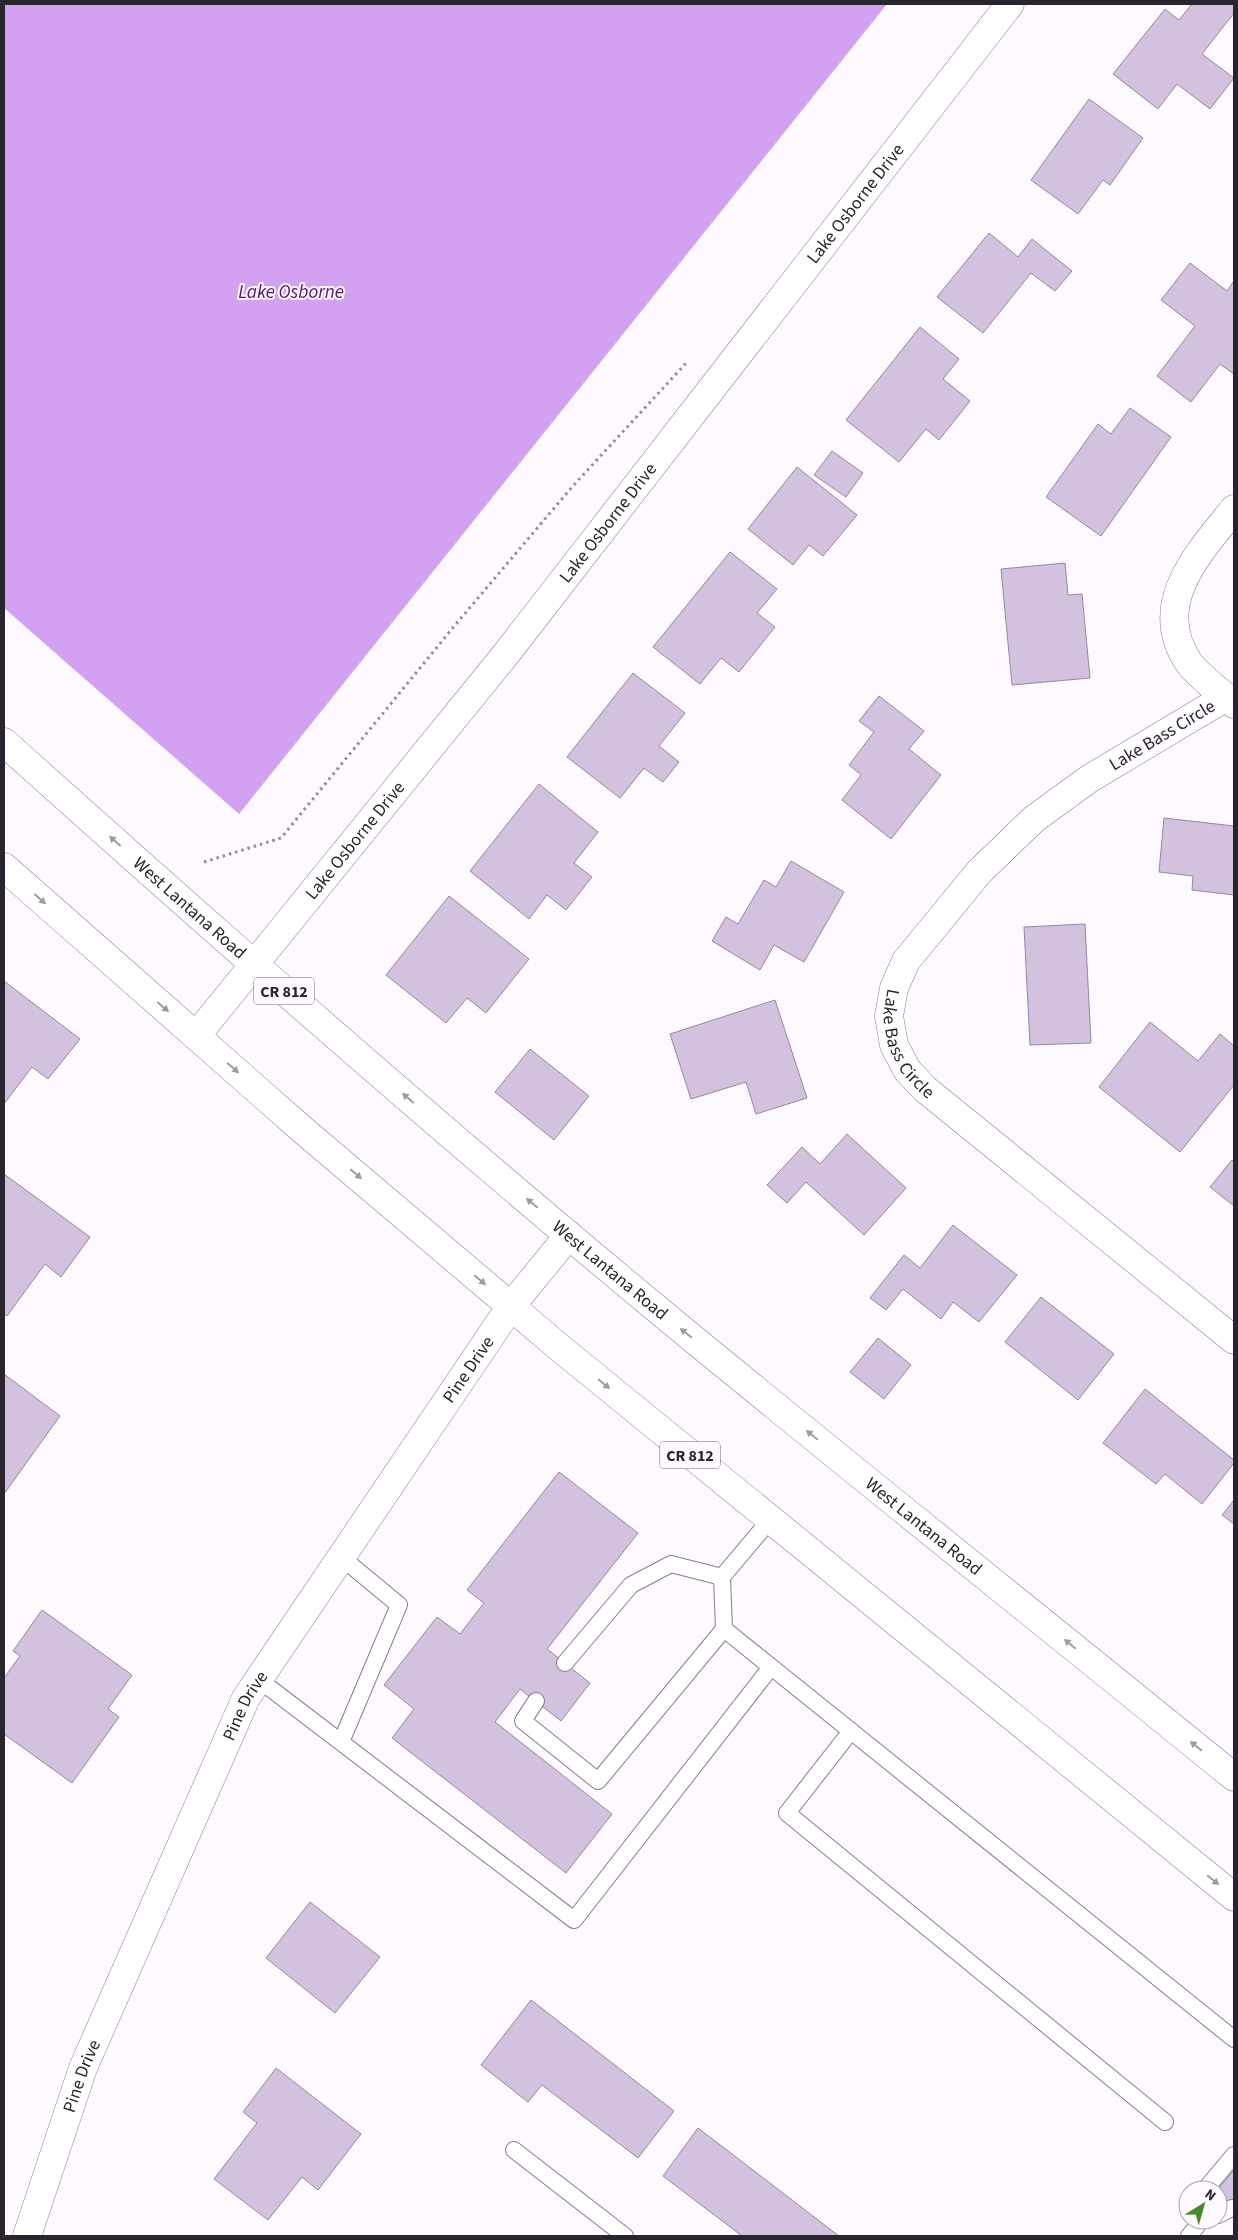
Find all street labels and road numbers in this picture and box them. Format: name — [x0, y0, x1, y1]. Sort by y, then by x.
street label: Lake Osborne Drive — [801, 138, 910, 269]
street label: Lake Osborne Drive — [554, 458, 663, 588]
street label: Lake Bass Circle — [1104, 694, 1220, 777]
street label: Lake Osborne Drive — [300, 776, 411, 905]
street label: West Lantana Road — [127, 851, 252, 965]
road number: CR 812 — [254, 978, 314, 1004]
street label: Lake Bass Circle — [876, 987, 940, 1105]
street label: West Lantana Road — [547, 1215, 673, 1326]
street label: Pine Drive — [437, 1331, 500, 1408]
road number: CR 812 — [660, 1442, 720, 1468]
street label: West Lantana Road — [860, 1472, 987, 1582]
street label: Pine Drive — [217, 1666, 274, 1745]
street label: Pine Drive — [57, 2036, 107, 2116]

